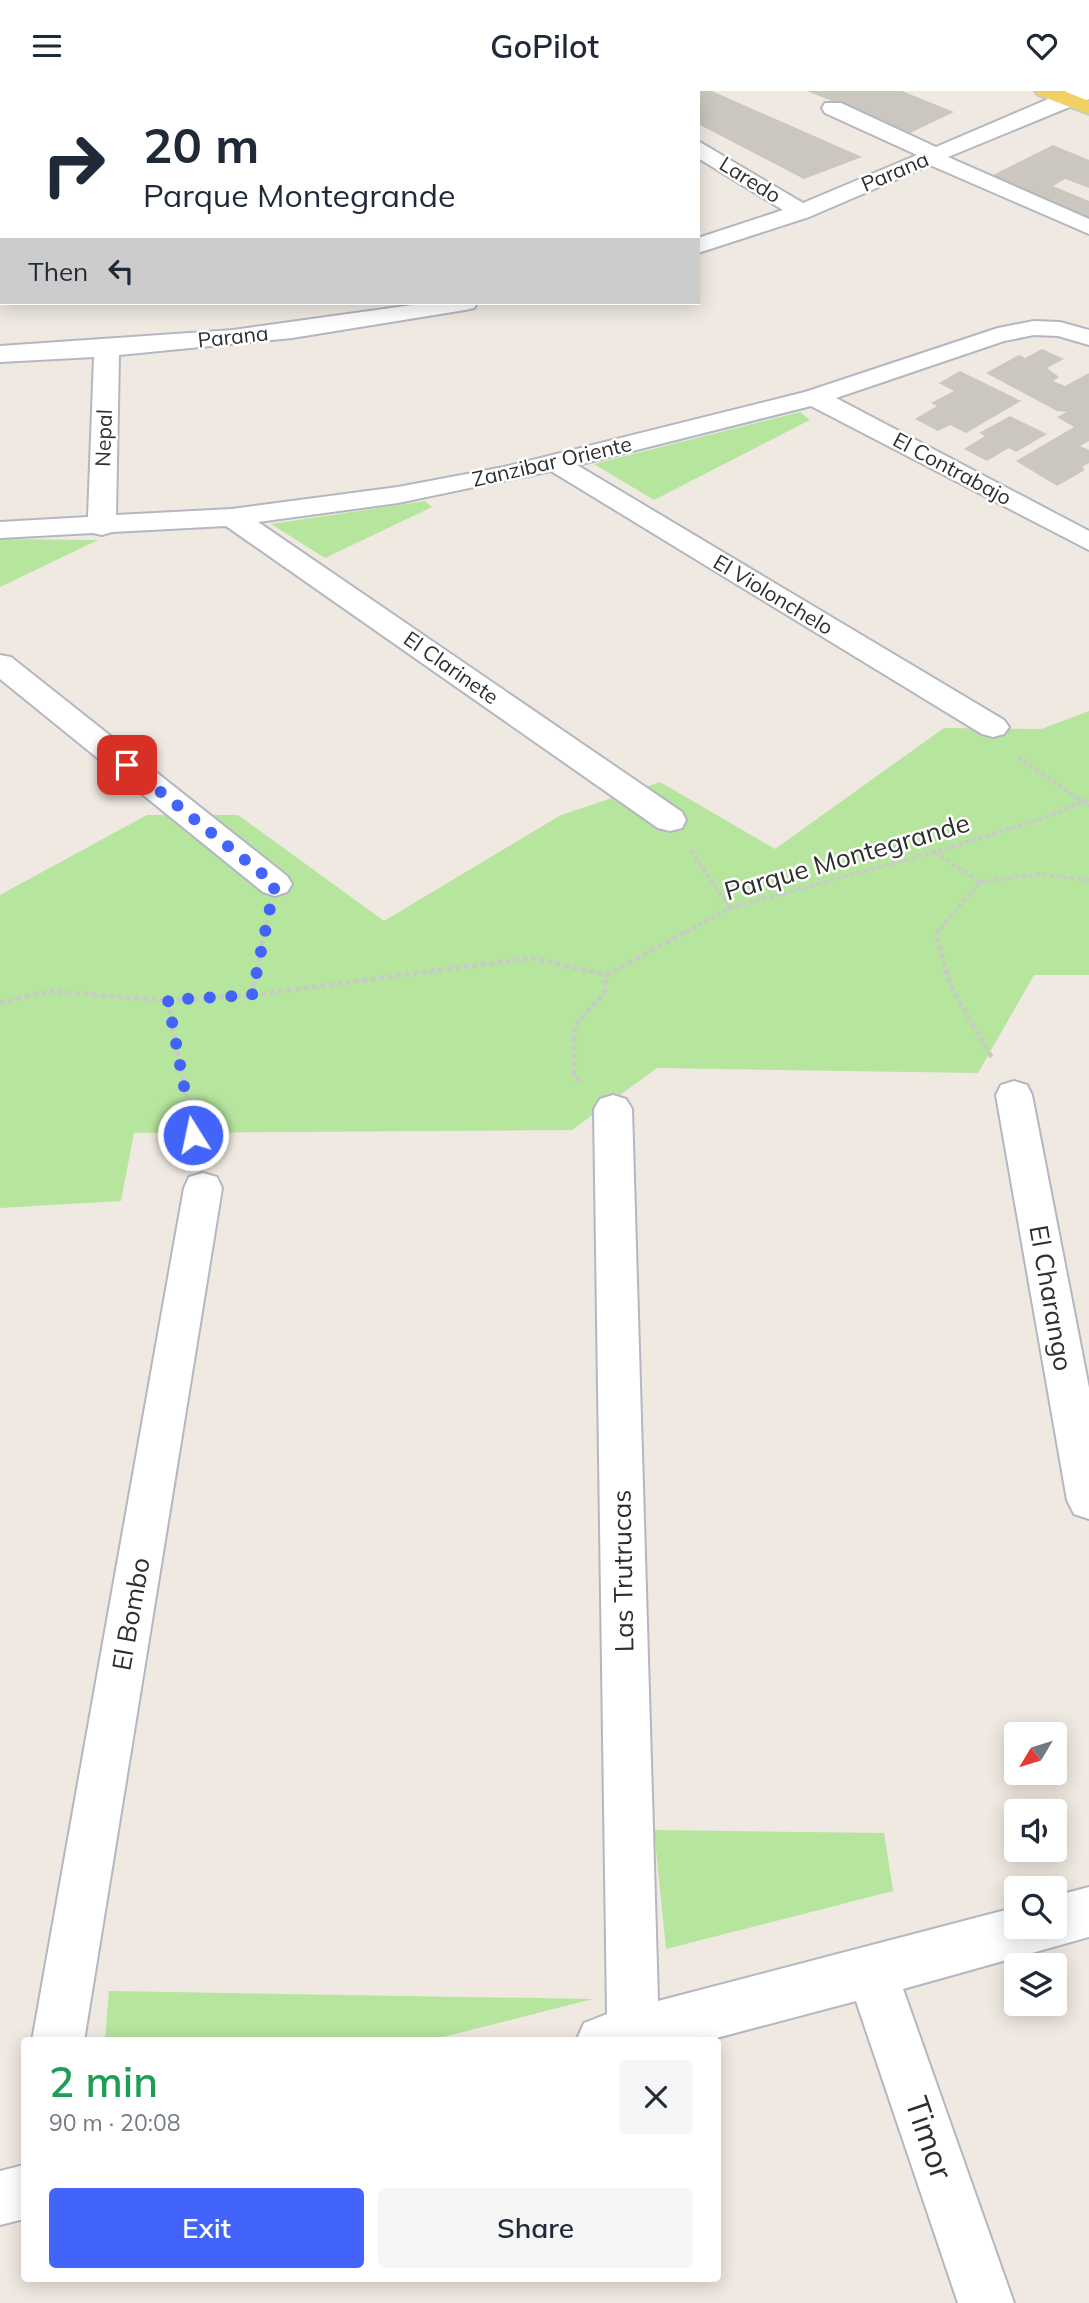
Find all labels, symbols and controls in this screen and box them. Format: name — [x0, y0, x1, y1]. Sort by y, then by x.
text: GoPilot — [490, 26, 599, 66]
icon: menu — [28, 27, 66, 65]
icon: heart — [1023, 27, 1061, 65]
text: 20 m — [143, 114, 259, 175]
icon: right — [28, 119, 119, 210]
street label: Parana — [857, 145, 932, 197]
street label: Laredo — [715, 150, 786, 208]
text: Parque Montegrande — [143, 175, 455, 215]
icon: left — [102, 252, 140, 290]
text: Then — [28, 255, 88, 288]
street label: Parana — [196, 319, 269, 353]
street label: Nepal — [89, 409, 117, 467]
street label: El Contrabajo — [889, 426, 1016, 510]
street label: Zanzibar Oriente — [470, 430, 634, 492]
street label: El Violonchelo — [709, 548, 838, 640]
street label: El Clarinete — [399, 625, 504, 709]
pin — [97, 735, 157, 795]
icon: arrive — [108, 746, 146, 784]
street label: Parque Montegrande — [720, 806, 973, 907]
position arrow — [156, 1098, 230, 1172]
street label: El Charango — [1022, 1222, 1081, 1373]
street label: Las Trutrucas — [605, 1490, 640, 1652]
street label: El Bombo — [104, 1555, 157, 1673]
north arrow — [1004, 1722, 1068, 1785]
map controls — [1004, 1722, 1067, 2016]
button: sound — [1004, 1799, 1067, 1862]
button: search — [1004, 1876, 1067, 1939]
button: layers — [1004, 1953, 1067, 2016]
text: 2 min — [49, 2055, 158, 2108]
button: close — [619, 2060, 693, 2134]
street label: Timor — [897, 2091, 963, 2185]
text: 90 m · 20:08 — [49, 2108, 181, 2137]
button: Exit — [49, 2188, 364, 2268]
button: Share — [378, 2188, 693, 2268]

